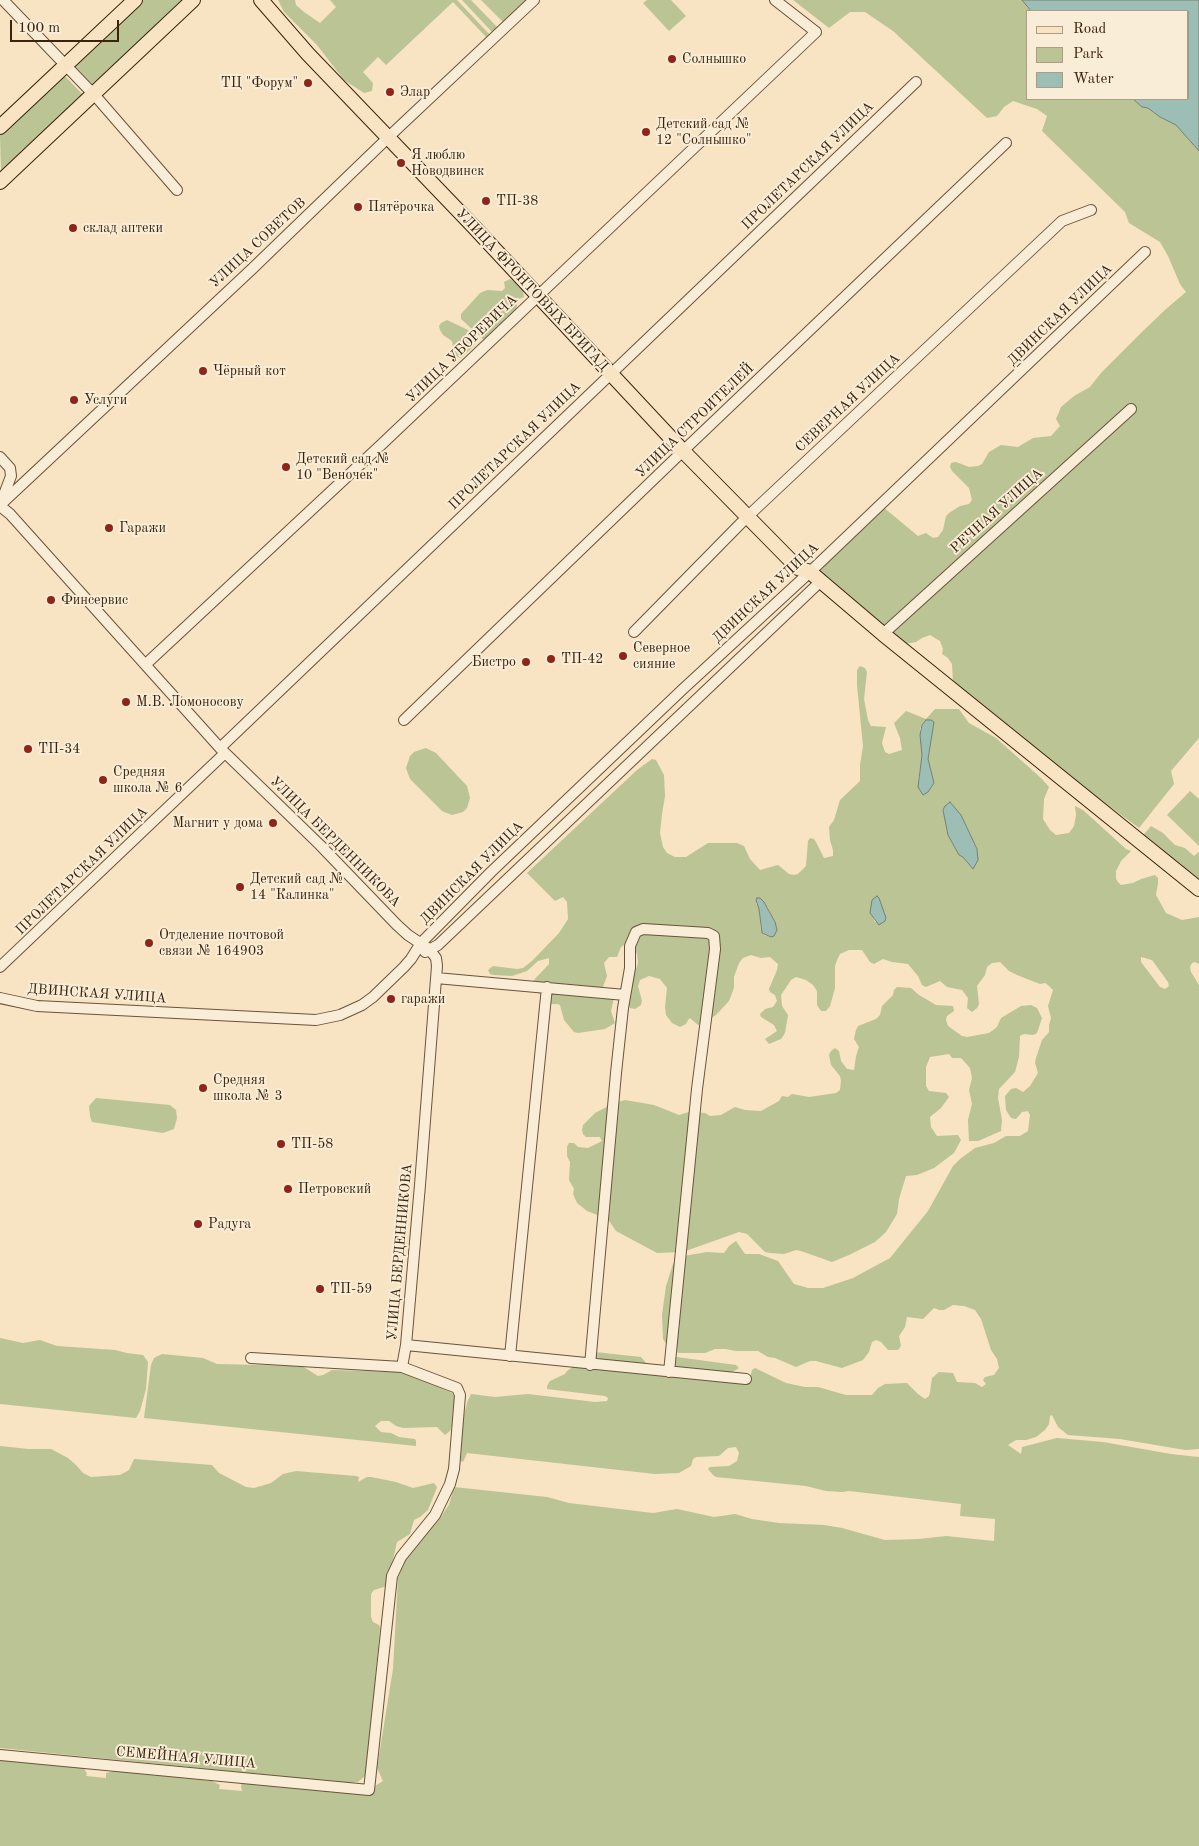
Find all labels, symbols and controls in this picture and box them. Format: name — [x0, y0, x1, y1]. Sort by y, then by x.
scale bar — [12, 10, 121, 42]
legend — [1026, 10, 1189, 100]
text: 100 m — [18, 21, 60, 36]
text: Road — [1073, 22, 1106, 37]
text: Park — [1073, 47, 1104, 62]
place label: Солнышко — [682, 51, 746, 67]
marker: Солнышко — [666, 53, 678, 65]
text: Water — [1073, 72, 1114, 87]
place label: ТЦ "Форум" — [221, 75, 298, 91]
marker: ТЦ "Форум" — [302, 77, 314, 89]
place label: Элар — [400, 84, 430, 100]
marker: Элар — [384, 86, 396, 98]
street label: ПРОЛЕТАРСКАЯ УЛИЦА — [738, 98, 878, 234]
place label: Детский сад № 12 "Солнышко" — [656, 116, 751, 148]
marker: Детский сад № 12 "Солнышко" — [640, 126, 652, 138]
place label: Я люблю Новодвинск — [411, 147, 484, 180]
marker: Я люблю Новодвинск — [395, 157, 407, 169]
place label: ТП-38 — [496, 193, 538, 209]
street label: УЛИЦА СОВЕТОВ — [207, 194, 309, 292]
marker: ТП-38 — [480, 195, 492, 207]
place label: Пятёрочка — [368, 199, 434, 215]
marker: Пятёрочка — [352, 201, 364, 213]
street label: УЛИЦА ФРОНТОВЫХ БРИГАД — [452, 205, 612, 375]
place label: склад аптеки — [83, 220, 163, 236]
marker: склад аптеки — [67, 222, 79, 234]
street label: ДВИНСКАЯ УЛИЦА — [1004, 261, 1116, 369]
street label: УЛИЦА УБОРЕВИЧА — [403, 292, 521, 406]
street label: СЕВЕРНАЯ УЛИЦА — [792, 350, 904, 456]
street label: УЛИЦА СТРОИТЕЛЕЙ — [633, 360, 757, 482]
place label: Чёрный кот — [213, 363, 286, 379]
marker: Чёрный кот — [197, 365, 209, 377]
street label: ПРОЛЕТАРСКАЯ УЛИЦА — [445, 378, 585, 514]
place label: Услуги — [84, 392, 127, 408]
marker: Услуги — [68, 394, 80, 406]
place label: Детский сад № 10 "Веночек" — [296, 451, 390, 484]
marker: Детский сад № 10 "Веночек" — [280, 461, 292, 473]
street label: РЕЧНАЯ УЛИЦА — [947, 465, 1047, 557]
place label: Гаражи — [119, 520, 166, 536]
marker: Гаражи — [103, 522, 115, 534]
street label: ДВИНСКАЯ УЛИЦА — [709, 539, 823, 647]
place label: Финсервис — [61, 592, 128, 608]
marker: Финсервис — [45, 594, 57, 606]
place label: Северное сияние — [633, 640, 690, 672]
marker: Северное сияние — [617, 650, 629, 662]
place label: ТП-42 — [561, 651, 603, 667]
marker: ТП-42 — [545, 653, 557, 665]
place label: Бистро — [472, 654, 516, 670]
marker: Бистро — [520, 656, 532, 668]
place label: М.В. Ломоносову — [136, 694, 244, 710]
marker: М.В. Ломоносову — [120, 696, 132, 708]
place label: ТП-34 — [38, 741, 80, 757]
marker: ТП-34 — [22, 743, 34, 755]
place label: Средняя школа № 6 — [113, 764, 183, 796]
street label: УЛИЦА БЕРДЕННИКОВА — [266, 773, 404, 911]
marker: Средняя школа № 6 — [97, 774, 109, 786]
street label: ПРОЛЕТАРСКАЯ УЛИЦА — [12, 803, 152, 939]
place label: Магнит у дома — [172, 815, 263, 831]
marker: Магнит у дома — [267, 817, 279, 829]
street label: ДВИНСКАЯ УЛИЦА — [417, 818, 527, 928]
place label: Детский сад № 14 "Калинка" — [250, 871, 344, 904]
marker: Детский сад № 14 "Калинка" — [234, 881, 246, 893]
place label: Отделение почтовой связи № 164903 — [159, 927, 284, 960]
marker: Отделение почтовой связи № 164903 — [143, 937, 155, 949]
street label: ДВИНСКАЯ УЛИЦА — [27, 981, 167, 1007]
place label: гаражи — [401, 991, 445, 1007]
marker: гаражи — [385, 993, 397, 1005]
place label: Средняя школа № 3 — [213, 1072, 283, 1104]
marker: Средняя школа № 3 — [197, 1082, 209, 1094]
place label: ТП-58 — [291, 1136, 333, 1152]
marker: ТП-58 — [275, 1138, 287, 1150]
street label: УЛИЦА БЕРДЕННИКОВА — [384, 1163, 416, 1341]
place label: Петровский — [298, 1181, 371, 1197]
marker: Петровский — [282, 1183, 294, 1195]
place label: Радуга — [208, 1216, 251, 1232]
marker: Радуга — [192, 1218, 204, 1230]
place label: ТП-59 — [330, 1281, 372, 1297]
marker: ТП-59 — [314, 1283, 326, 1295]
street label: СЕМЕЙНАЯ УЛИЦА — [115, 1744, 257, 1772]

